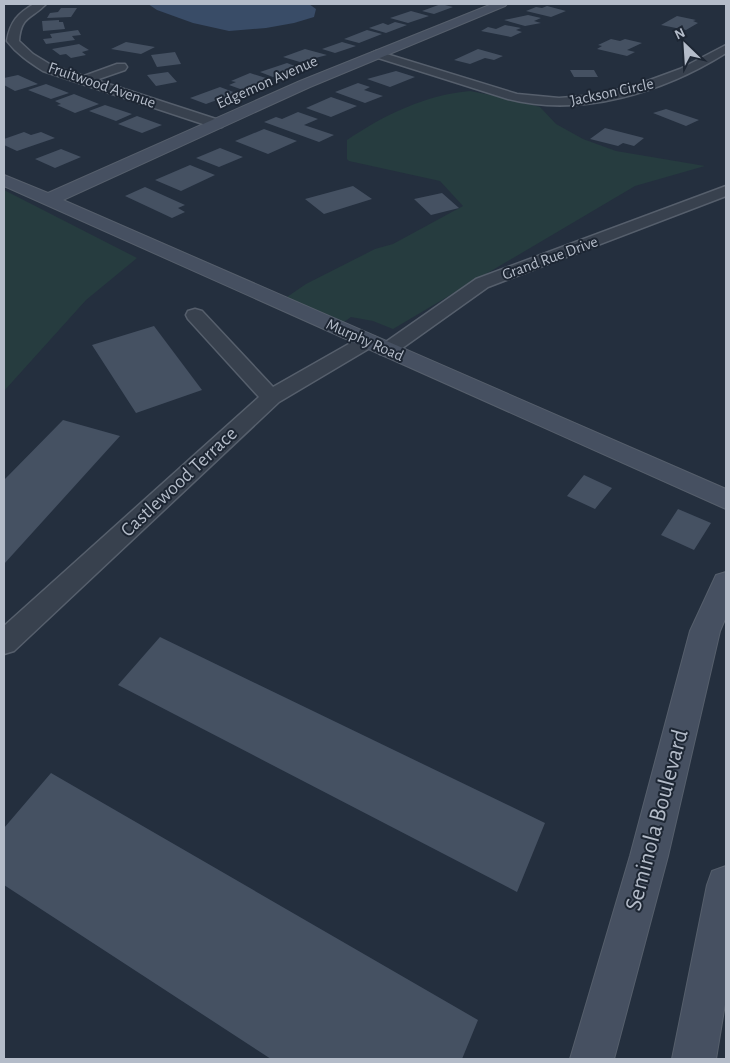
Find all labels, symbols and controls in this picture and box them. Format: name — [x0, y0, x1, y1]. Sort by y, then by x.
north arrow — [660, 20, 710, 70]
text: N — [673, 26, 687, 43]
street label: Edgemon Avenue — [214, 53, 320, 111]
street label: Fruitwood Avenue — [46, 59, 158, 111]
street label: Jackson Circle — [569, 75, 655, 109]
street label: Grand Rue Drive — [500, 233, 600, 283]
street label: Murphy Road — [323, 316, 406, 365]
street label: Castlewood Terrace — [117, 423, 241, 541]
street label: Seminola Boulevard — [621, 727, 693, 913]

